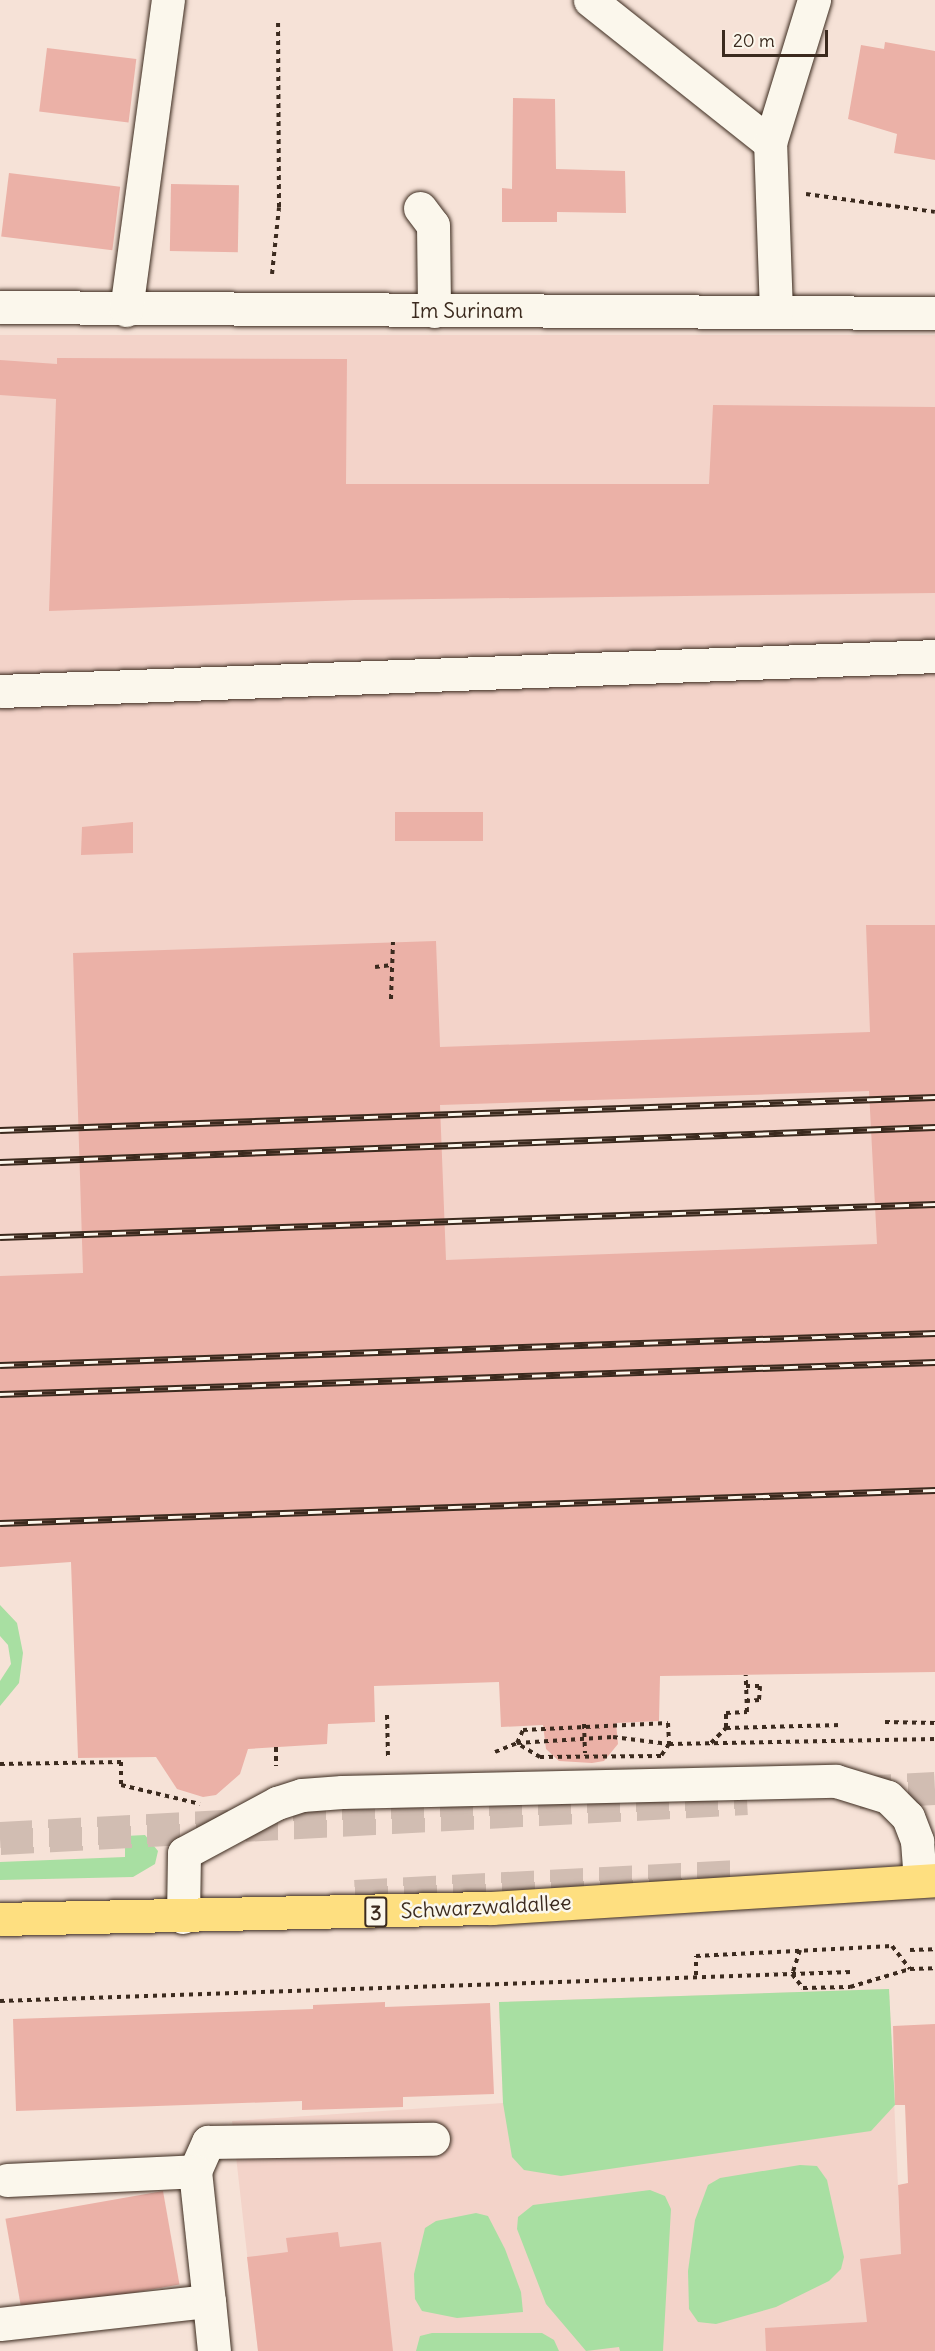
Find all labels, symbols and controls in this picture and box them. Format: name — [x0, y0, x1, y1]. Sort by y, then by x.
scale bar — [725, 18, 832, 56]
text: 20 m — [733, 29, 775, 52]
street label: Im Surinam — [411, 298, 523, 324]
street label: Schwarzwaldallee — [400, 1890, 572, 1924]
road number: 3 — [364, 1895, 388, 1929]

